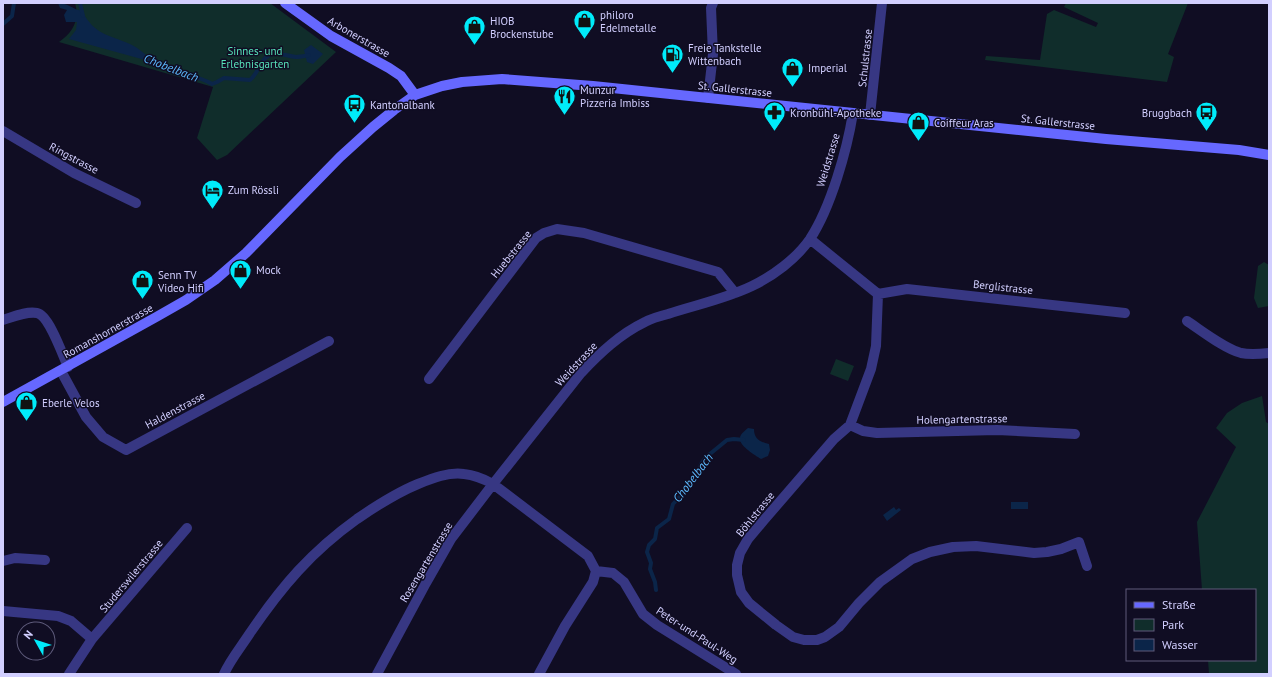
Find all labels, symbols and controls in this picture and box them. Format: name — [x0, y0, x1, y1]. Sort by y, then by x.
shop icon: philoro Edelmetalle — [571, 8, 597, 41]
place label: philoro Edelmetalle — [600, 8, 657, 35]
street label: Arbonerstrasse — [325, 13, 393, 61]
shop icon: HIOB Brockenstube — [461, 14, 487, 47]
place label: HIOB Brockenstube — [490, 14, 554, 41]
street label: Schulstrasse — [855, 28, 875, 88]
fuel station icon: Freie Tankstelle Wittenbach — [660, 41, 686, 74]
place label: Freie Tankstelle Wittenbach — [688, 41, 762, 68]
park label: Sinnes- und Erlebnisgarten — [221, 44, 289, 71]
water label: Chobelbach — [142, 50, 201, 85]
shop icon: Imperial — [779, 55, 805, 88]
place label: Imperial — [808, 61, 848, 75]
street label: St. Gallerstrasse — [697, 78, 773, 100]
restaurant icon: Munzur Pizzeria Imbiss — [551, 83, 577, 116]
place label: Munzur Pizzeria Imbiss — [580, 83, 650, 110]
bus stop icon: Kantonalbank — [342, 92, 368, 125]
place label: Kantonalbank — [370, 98, 435, 112]
pharmacy icon: Kronbühl-Apotheke — [762, 100, 788, 133]
bus stop icon: Bruggbach — [1194, 100, 1220, 133]
place label: Kronbühl-Apotheke — [790, 106, 882, 120]
place label: Bruggbach — [1142, 106, 1192, 120]
shop icon: Coiffeur Aras — [906, 110, 932, 143]
street label: St. Gallerstrasse — [1020, 111, 1096, 133]
place label: Coiffeur Aras — [934, 116, 994, 130]
street label: Weidstrasse — [813, 131, 843, 189]
street label: Ringstrasse — [47, 139, 101, 177]
hotel icon: Zum Rössli — [199, 177, 225, 210]
place label: Zum Rössli — [228, 183, 279, 197]
street label: Huebstrasse — [488, 227, 535, 281]
shop icon: Mock — [227, 257, 253, 290]
place label: Mock — [256, 263, 282, 277]
shop icon: Senn TV Video Hifi — [129, 268, 155, 301]
place label: Senn TV Video Hifi — [157, 268, 204, 295]
street label: Berglistrasse — [972, 277, 1034, 297]
street label: Romanshornerstrasse — [61, 300, 156, 361]
street label: Weidstrasse — [552, 339, 600, 389]
street label: Haldenstrasse — [143, 388, 208, 432]
shop icon: Eberle Velos — [13, 390, 39, 423]
place label: Eberle Velos — [42, 396, 100, 410]
street label: Holengartenstrasse — [916, 411, 1008, 427]
water label: Chobelbach — [669, 450, 716, 505]
street label: Böhlstrasse — [733, 488, 778, 539]
street label: Rosengartenstrasse — [397, 519, 456, 605]
street label: Studerswilerstrasse — [96, 536, 166, 615]
legend — [1126, 589, 1256, 661]
text: Straße — [1162, 597, 1196, 612]
street label: Peter-und-Paul-Weg — [654, 603, 740, 667]
text: Park — [1162, 617, 1184, 632]
north arrow — [16, 621, 56, 661]
text: N — [21, 627, 36, 642]
text: Wasser — [1162, 637, 1198, 652]

